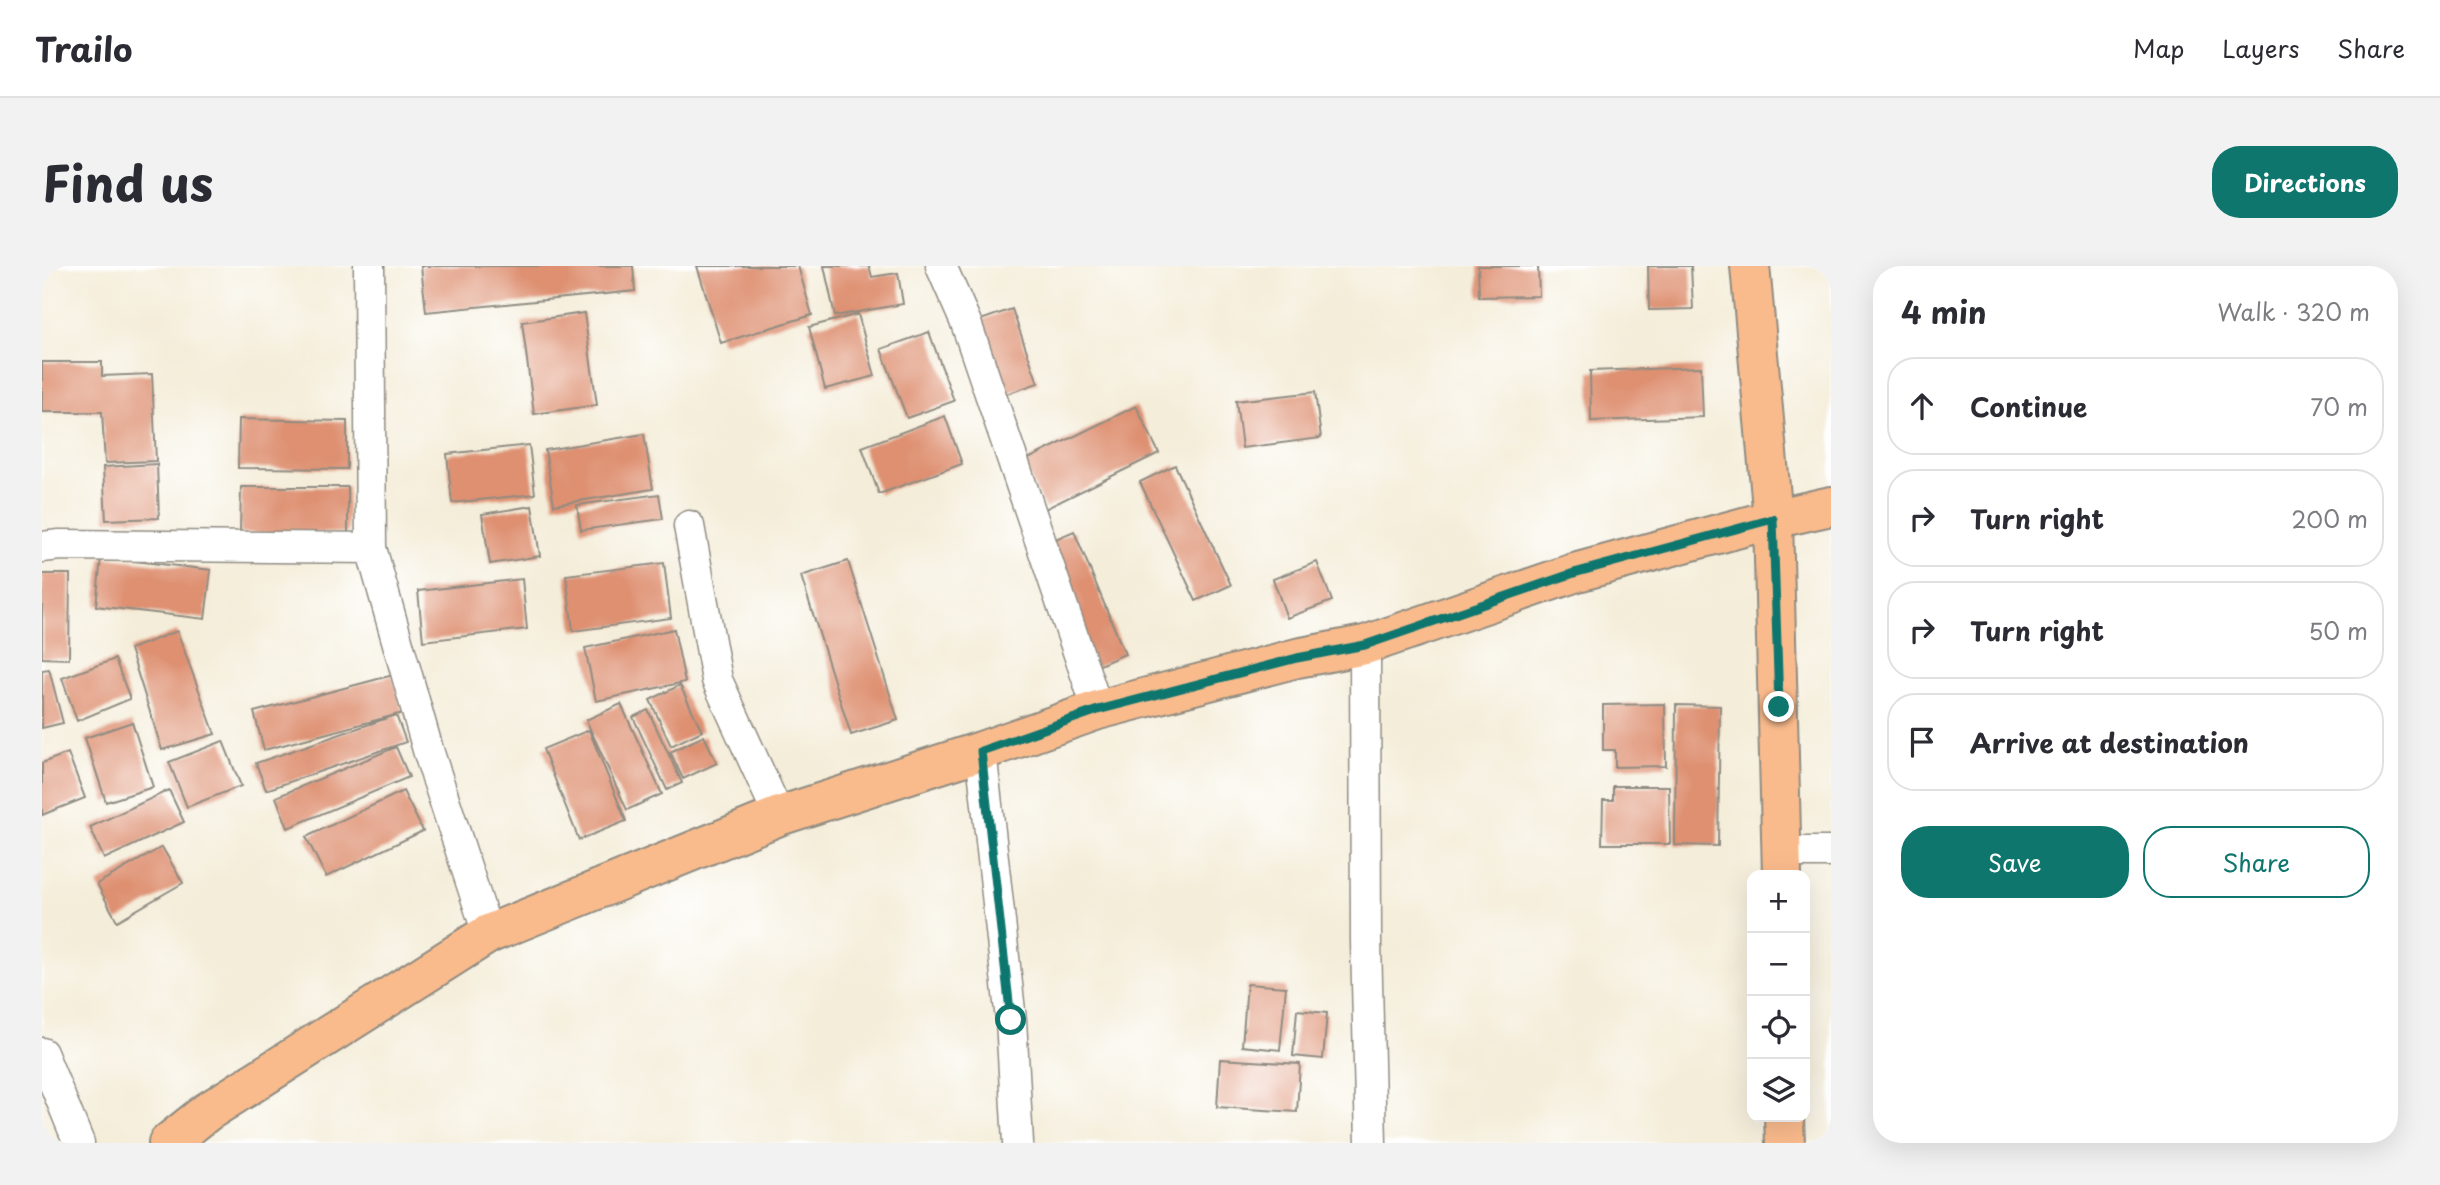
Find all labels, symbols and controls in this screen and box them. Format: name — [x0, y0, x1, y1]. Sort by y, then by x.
text: Trailo — [35, 23, 132, 73]
text: Map — [2133, 30, 2184, 66]
text: Layers — [2222, 30, 2299, 66]
text: Share — [2337, 30, 2405, 66]
text: Find us — [42, 145, 213, 219]
button: Directions — [2212, 146, 2398, 218]
text: 4 min — [1901, 289, 1987, 334]
text: Walk · 320 m — [2217, 294, 2370, 329]
icon: ahead — [1903, 387, 1941, 425]
text: Continue — [1970, 387, 2087, 426]
text: 70 m — [2310, 389, 2368, 424]
icon: right — [1903, 499, 1941, 537]
text: Turn right — [1970, 499, 2104, 538]
text: 200 m — [2291, 501, 2368, 536]
icon: right — [1903, 611, 1941, 649]
text: Turn right — [1970, 611, 2104, 650]
text: 50 m — [2308, 613, 2368, 648]
route end — [1763, 691, 1794, 722]
icon: arrive — [1903, 723, 1941, 761]
text: Arrive at destination — [1970, 723, 2249, 762]
button: Save — [1901, 826, 2129, 898]
button: Share — [2143, 826, 2370, 898]
map controls — [1747, 870, 1810, 1122]
button: + — [1747, 870, 1810, 933]
button: − — [1747, 933, 1810, 996]
button: locate — [1747, 996, 1810, 1059]
route start — [995, 1004, 1026, 1035]
button: layers — [1747, 1059, 1810, 1122]

